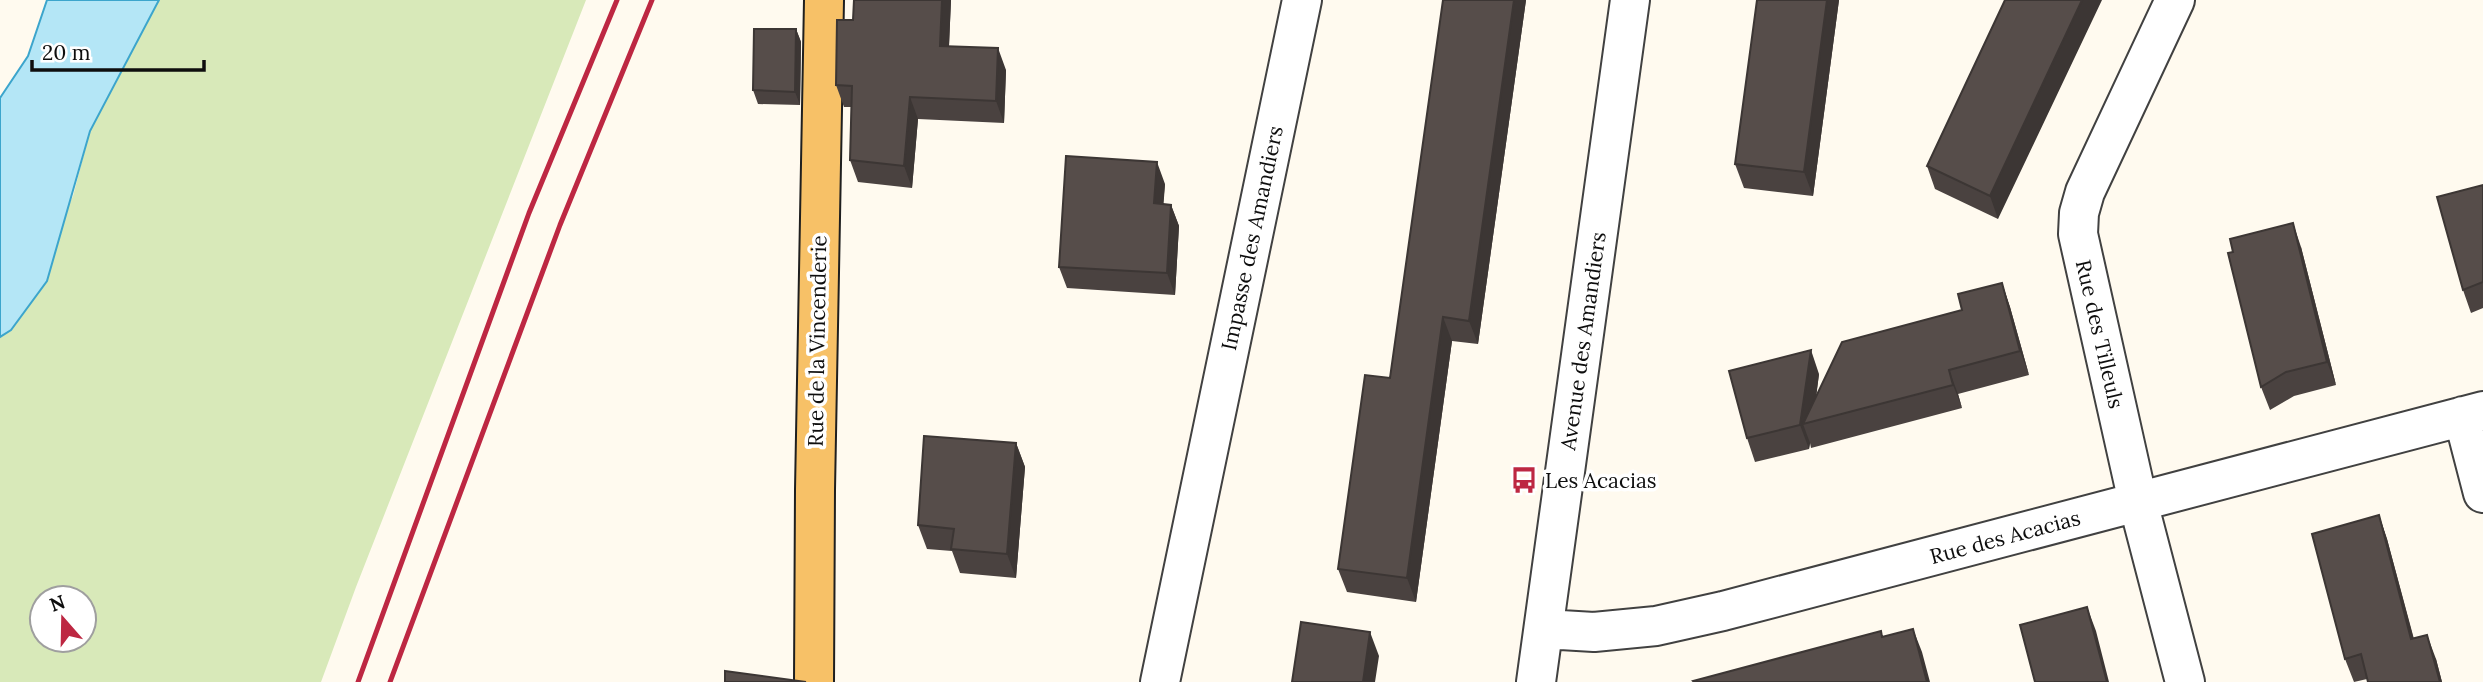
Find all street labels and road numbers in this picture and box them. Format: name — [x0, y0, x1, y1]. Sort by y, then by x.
street label: Impasse des Amandiers — [1215, 123, 1289, 353]
street label: Avenue des Amandiers — [1554, 230, 1612, 453]
street label: Rue de la Vincenderie — [802, 235, 832, 447]
street label: Rue des Tilleuls — [2070, 257, 2130, 411]
street label: Rue des Acacias — [1927, 504, 2083, 570]

